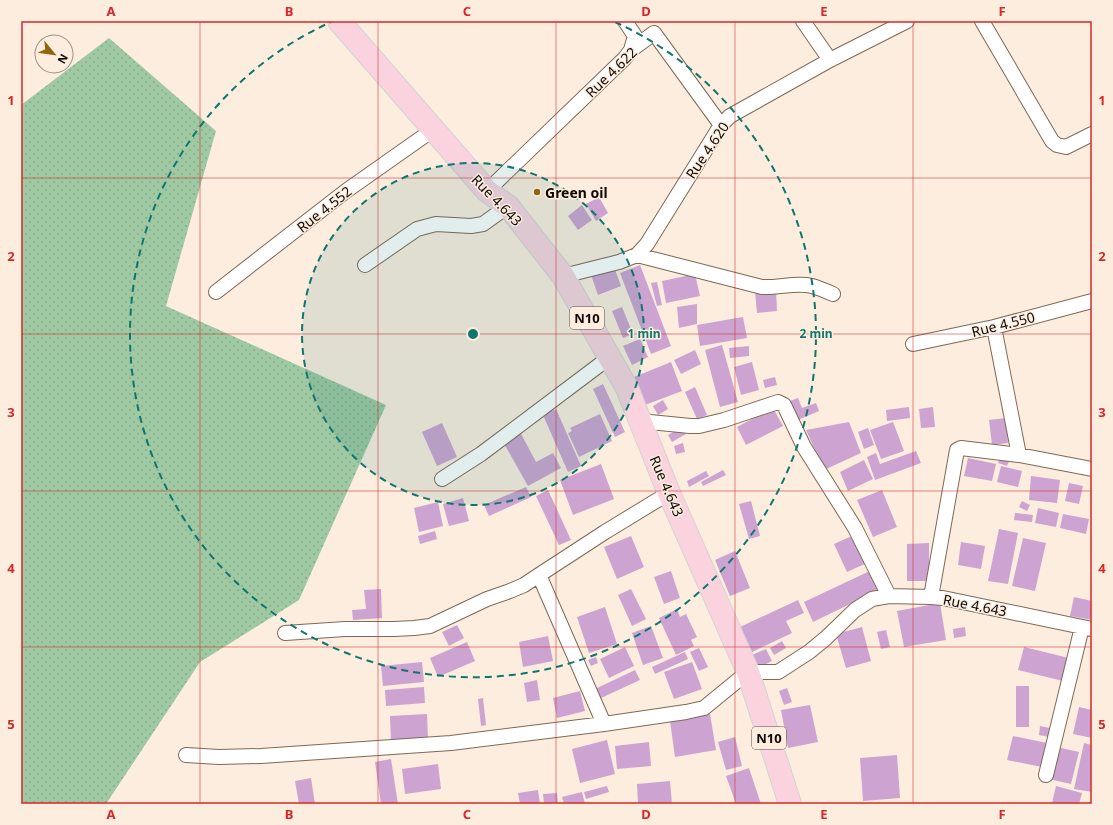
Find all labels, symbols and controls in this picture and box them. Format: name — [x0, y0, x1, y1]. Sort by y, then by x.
text: A — [107, 2, 116, 20]
text: B — [285, 2, 293, 20]
text: C — [463, 2, 471, 20]
text: D — [641, 2, 651, 20]
text: E — [820, 2, 828, 20]
text: F — [998, 2, 1006, 20]
north arrow — [34, 34, 74, 74]
street label: Rue 4.622 — [581, 43, 641, 101]
text: N — [54, 52, 72, 67]
text: 1 — [7, 91, 15, 109]
text: 1 — [1098, 91, 1106, 109]
street label: Rue 4.620 — [681, 118, 733, 182]
street label: Rue 4.643 — [468, 170, 526, 230]
street label: Rue 4.552 — [293, 182, 355, 236]
place label: Green oil — [545, 183, 608, 202]
marker: Green oil — [532, 187, 542, 197]
text: 2 — [7, 247, 15, 265]
text: 2 — [1098, 247, 1106, 265]
road number: N10 — [570, 307, 604, 329]
street label: Rue 4.550 — [969, 307, 1037, 341]
text: 1 min — [627, 325, 661, 342]
text: 2 min — [799, 325, 833, 342]
centre of rings — [466, 327, 480, 341]
text: 3 — [7, 403, 15, 421]
text: 3 — [1098, 403, 1106, 421]
street label: Rue 4.643 — [646, 453, 688, 519]
text: 4 — [7, 559, 15, 577]
text: 4 — [1098, 559, 1106, 577]
street label: Rue 4.643 — [941, 590, 1009, 620]
text: 5 — [7, 715, 15, 733]
text: 5 — [1098, 715, 1106, 733]
road number: N10 — [752, 727, 786, 749]
text: A — [107, 805, 116, 823]
text: B — [285, 805, 293, 823]
text: C — [463, 805, 471, 823]
text: D — [641, 805, 651, 823]
text: E — [820, 805, 828, 823]
text: F — [998, 805, 1006, 823]

